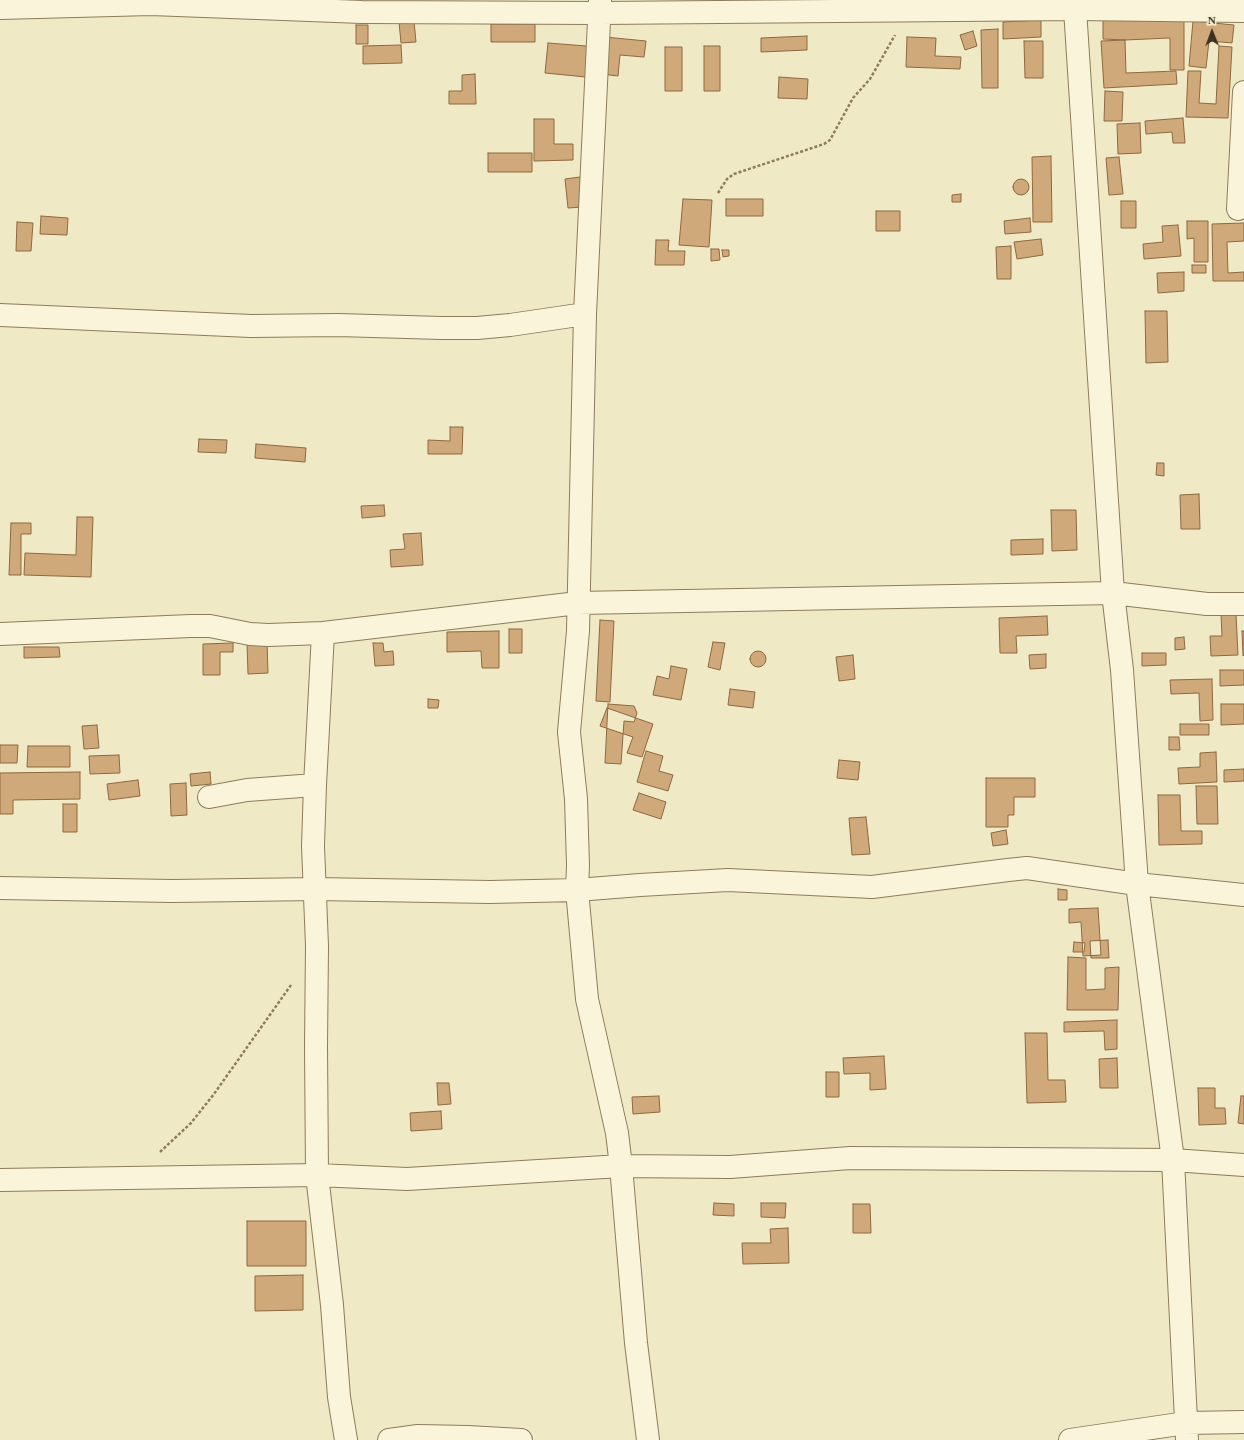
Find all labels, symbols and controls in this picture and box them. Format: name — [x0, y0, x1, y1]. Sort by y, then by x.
north arrow — [1192, 12, 1232, 52]
text: N — [1208, 14, 1216, 26]

